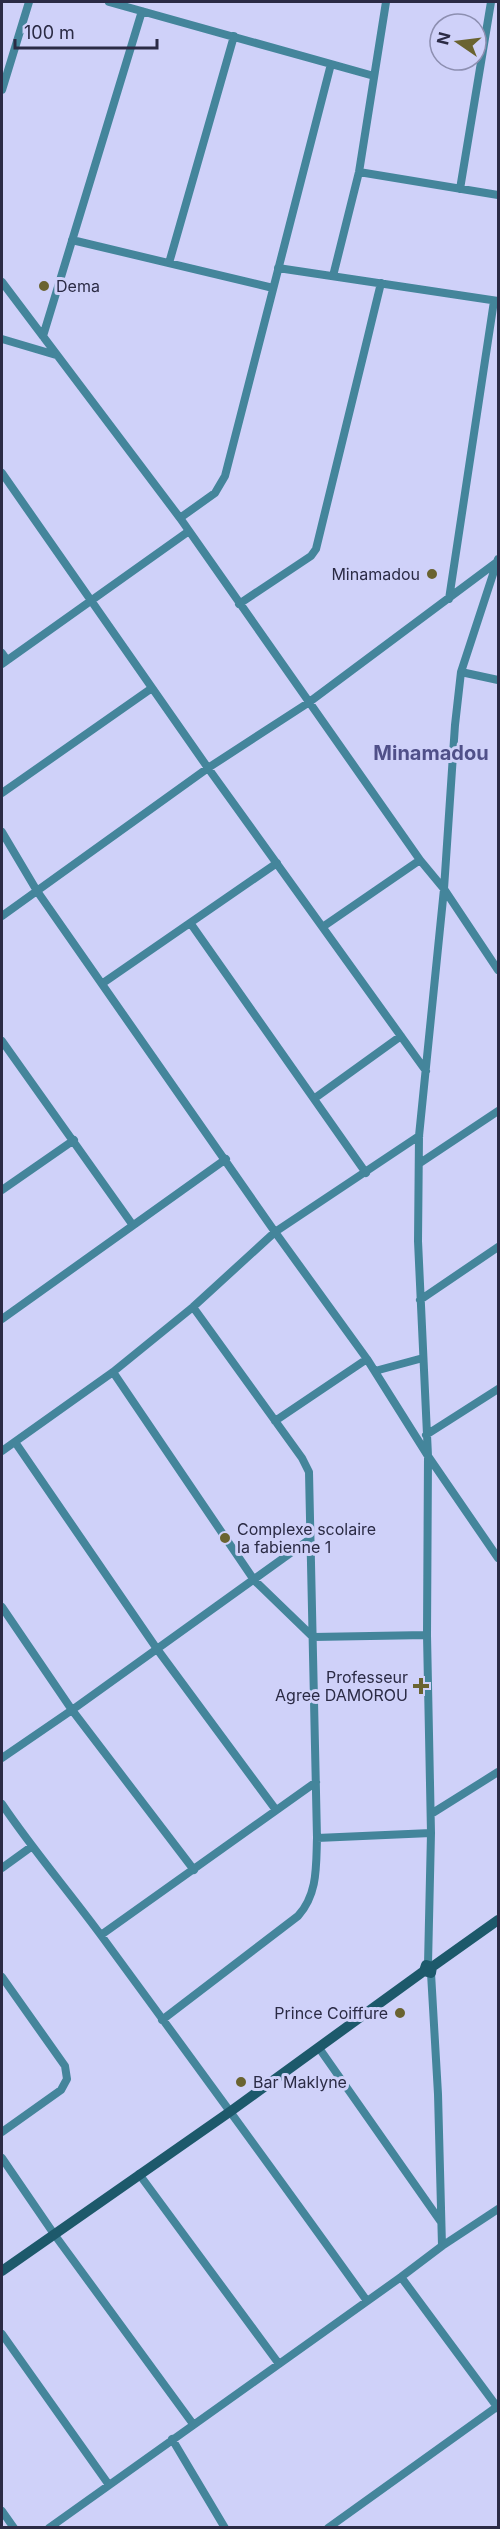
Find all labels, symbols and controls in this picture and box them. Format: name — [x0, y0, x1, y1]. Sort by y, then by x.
scale bar — [15, 12, 158, 50]
north arrow — [428, 12, 488, 72]
text: 100 m — [24, 22, 75, 43]
text: N — [432, 30, 455, 47]
place label: Dema — [56, 276, 100, 296]
marker: Dema — [37, 279, 51, 293]
place label: Minamadou — [331, 564, 420, 584]
marker: Minamadou — [425, 567, 439, 581]
district label: Minamadou — [373, 741, 489, 765]
place label: Complexe scolaire la fabienne 1 — [237, 1519, 376, 1557]
marker: Complexe scolaire la fabienne 1 — [218, 1531, 232, 1545]
place label: Professeur Agree DAMOROU — [275, 1667, 408, 1705]
marker: Professeur Agree DAMOROU — [412, 1677, 430, 1695]
place label: Prince Coiffure — [274, 2003, 388, 2023]
marker: Prince Coiffure — [393, 2006, 407, 2020]
place label: Bar Maklyne — [253, 2072, 347, 2092]
marker: Bar Maklyne — [234, 2075, 248, 2089]

